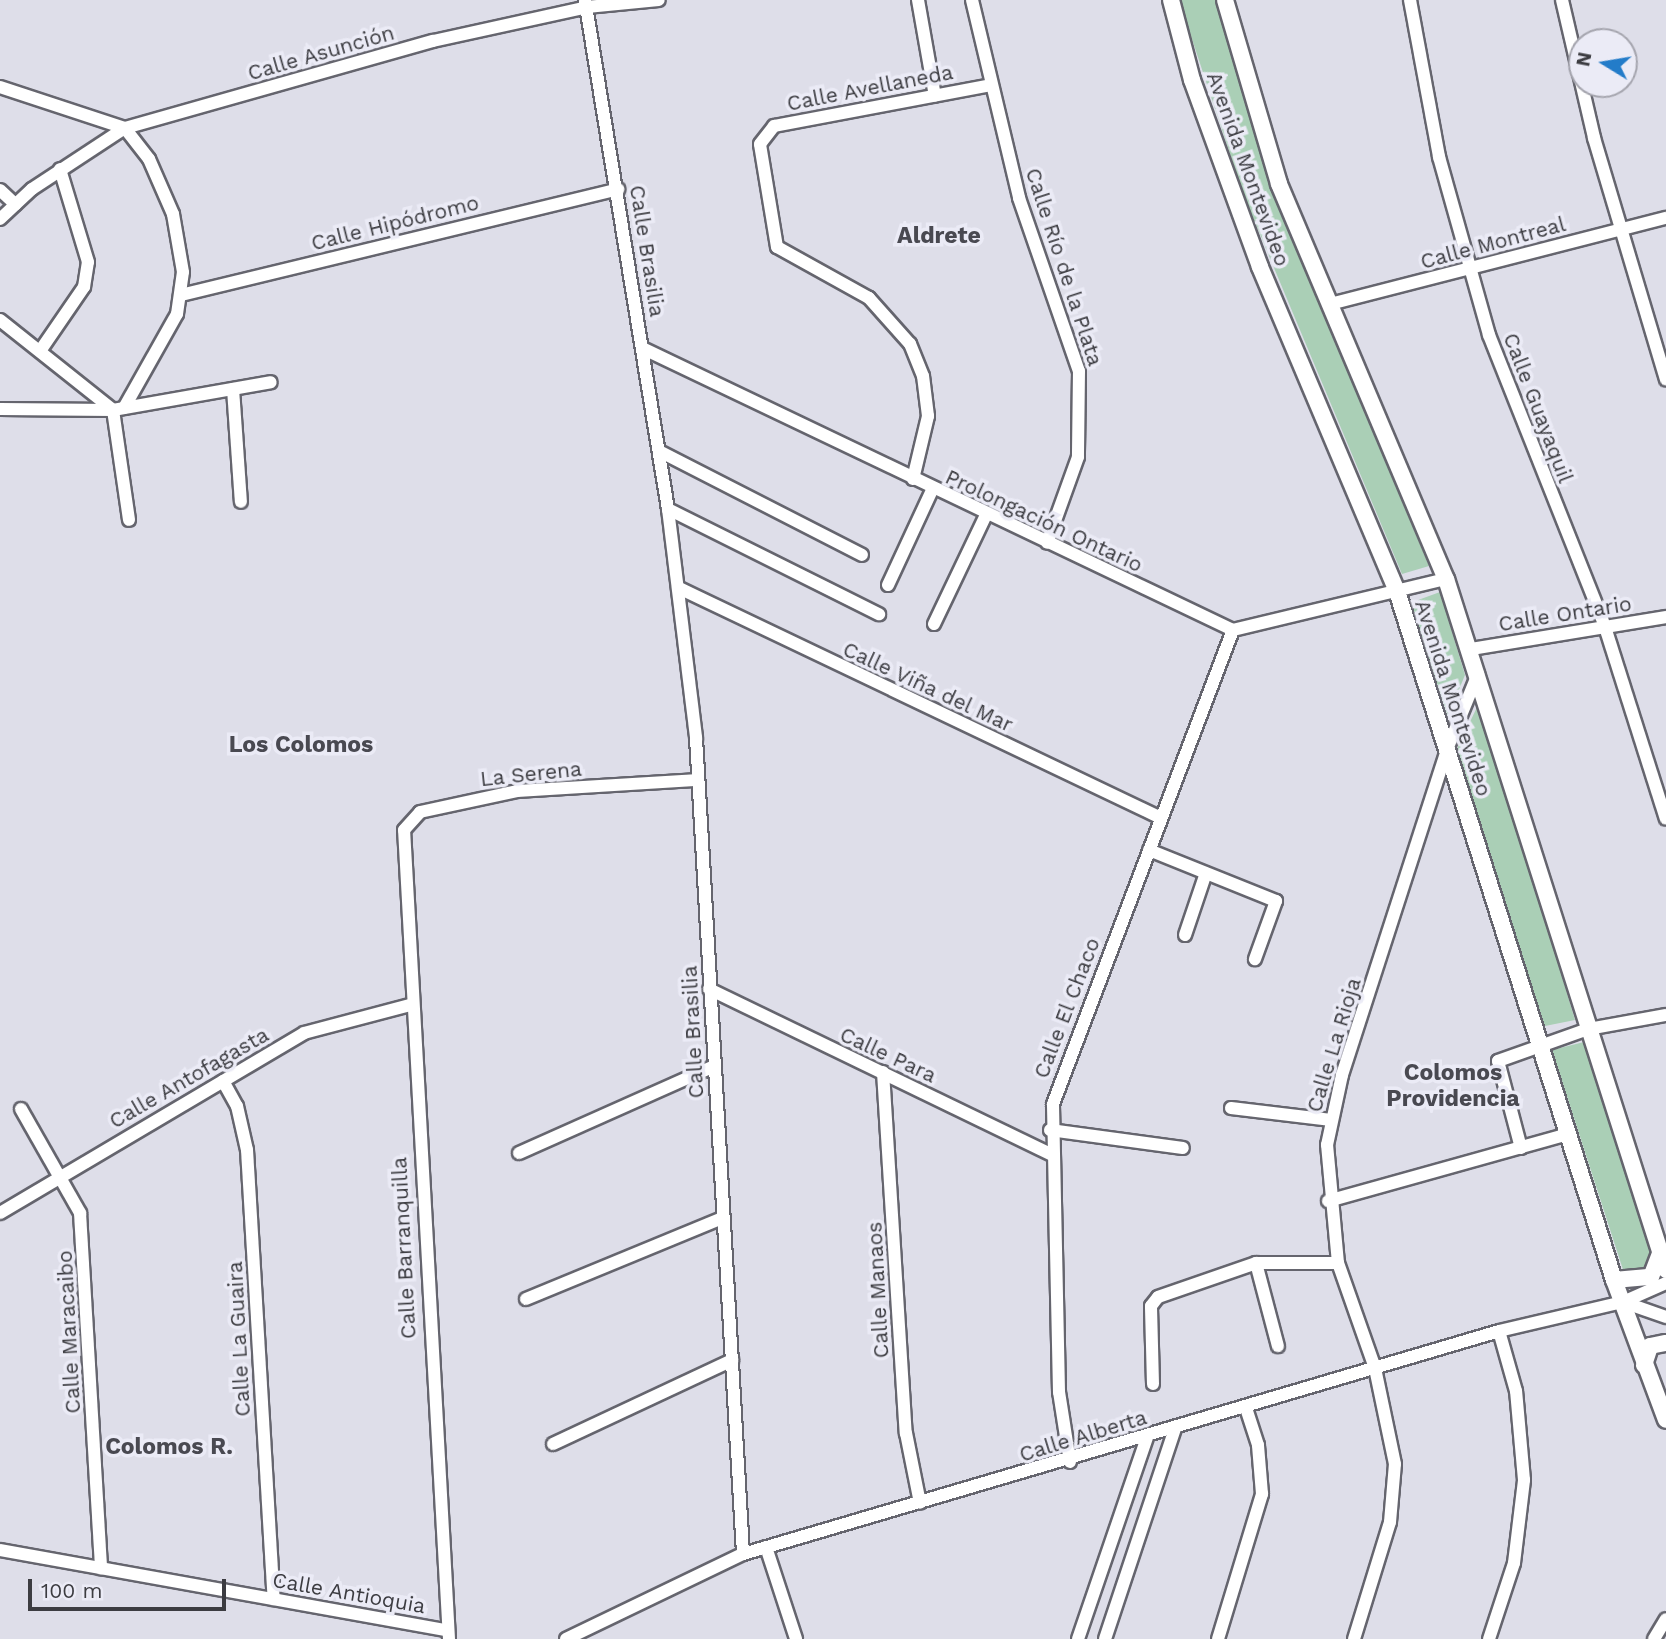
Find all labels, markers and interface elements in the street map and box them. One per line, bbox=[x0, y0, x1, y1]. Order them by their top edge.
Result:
street label: Calle Asunción bbox=[244, 20, 398, 86]
north arrow bbox=[1568, 28, 1638, 98]
text: N bbox=[1571, 50, 1596, 68]
street label: Calle Avellaneda bbox=[784, 59, 956, 117]
street label: Avenida Montevideo bbox=[1201, 68, 1295, 270]
street label: Calle Río de la Plata bbox=[1020, 165, 1108, 369]
street label: Calle Brasilia bbox=[624, 183, 670, 319]
street label: Calle Hipódromo bbox=[309, 190, 481, 256]
street label: Calle Montreal bbox=[1418, 212, 1568, 274]
district label: Aldrete bbox=[897, 222, 981, 250]
street label: Calle Guayaquil bbox=[1498, 330, 1578, 486]
street label: Prolongación Ontario bbox=[941, 464, 1147, 578]
street label: Calle Ontario bbox=[1497, 591, 1633, 637]
street label: Avenida Montevideo bbox=[1409, 597, 1497, 799]
street label: Calle Viña del Mar bbox=[838, 636, 1018, 738]
district label: Los Colomos bbox=[229, 731, 373, 759]
street label: La Serena bbox=[479, 756, 583, 792]
street label: Calle El Chaco bbox=[1029, 934, 1105, 1082]
street label: Calle Brasilia bbox=[677, 965, 709, 1099]
street label: Calle La Rioja bbox=[1302, 975, 1366, 1115]
street label: Calle Antofagasta bbox=[104, 1022, 274, 1134]
street label: Calle Para bbox=[836, 1022, 940, 1088]
district label: Colomos Providencia bbox=[1386, 1059, 1520, 1113]
street label: Calle Barranquilla bbox=[387, 1156, 421, 1340]
street label: Calle Manaos bbox=[862, 1221, 894, 1359]
street label: Calle Maracaibo bbox=[52, 1250, 86, 1414]
street label: Calle La Guaira bbox=[222, 1261, 256, 1417]
street label: Calle Alberta bbox=[1016, 1405, 1150, 1467]
district label: Colomos R. bbox=[105, 1433, 233, 1461]
scale bar bbox=[32, 1566, 229, 1610]
street label: Calle Antioquia bbox=[270, 1567, 428, 1619]
text: 100 m bbox=[41, 1578, 103, 1603]

